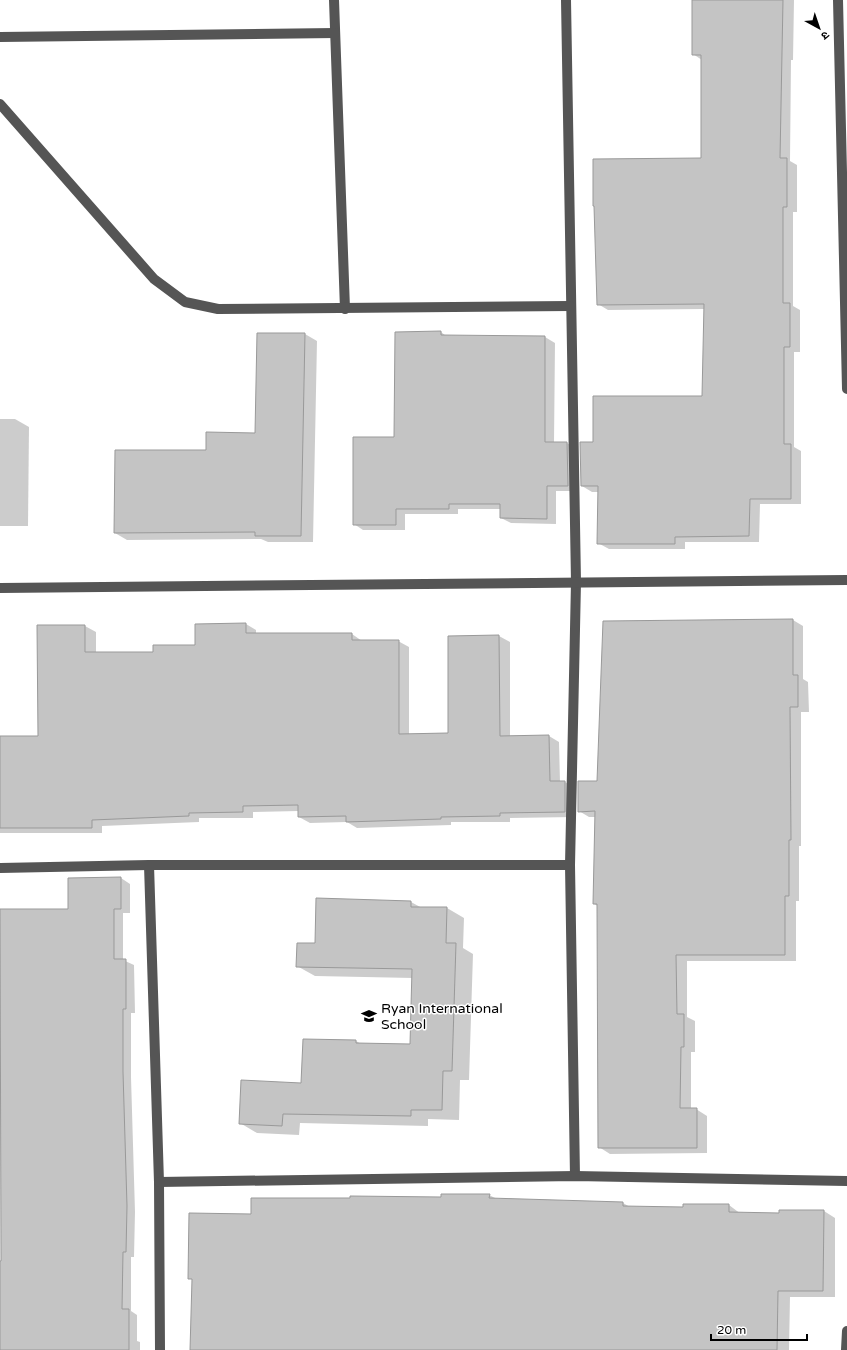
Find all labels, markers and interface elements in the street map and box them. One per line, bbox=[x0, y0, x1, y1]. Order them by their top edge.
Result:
north arrow bbox=[799, 8, 839, 48]
text: उ bbox=[818, 28, 832, 43]
place label: Ryan International School bbox=[381, 1000, 503, 1033]
school or university icon: Ryan International School bbox=[360, 1007, 378, 1025]
scale bar bbox=[711, 1316, 807, 1342]
text: 20 m bbox=[717, 1323, 746, 1337]

